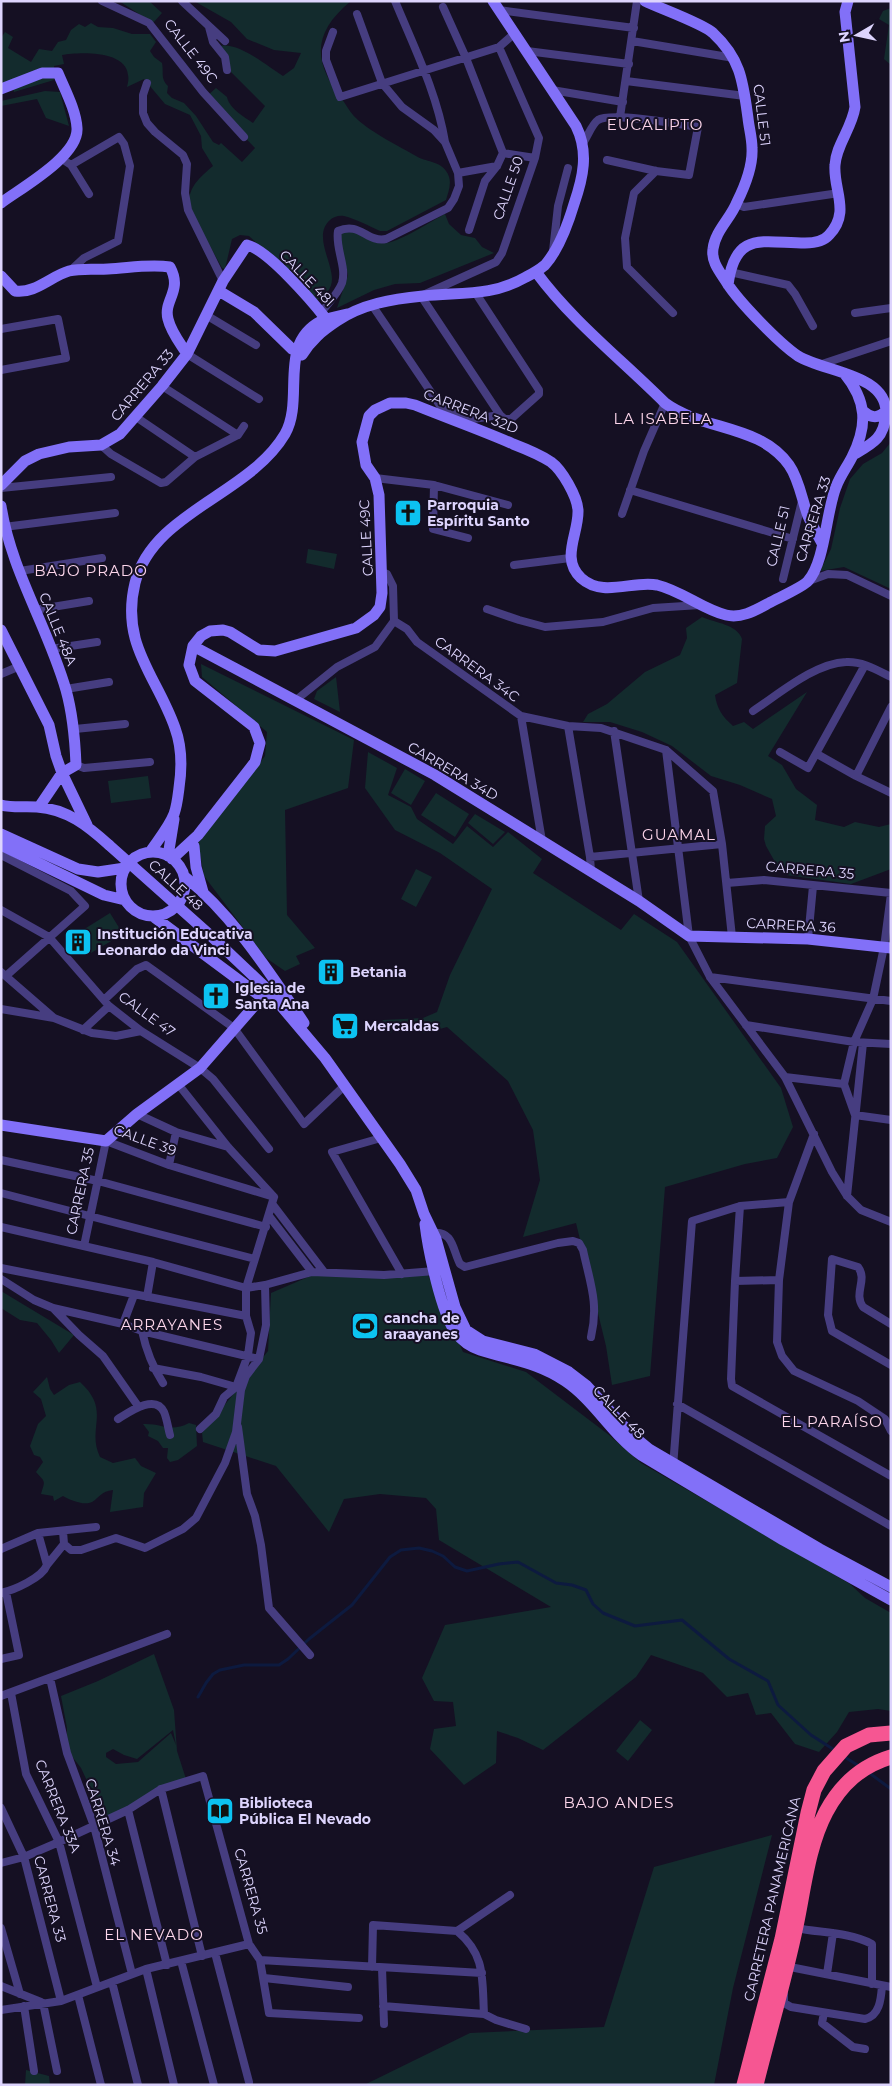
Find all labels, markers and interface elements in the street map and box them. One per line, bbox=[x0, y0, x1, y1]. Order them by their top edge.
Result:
north arrow bbox=[832, 10, 882, 60]
street label: CALLE 49C bbox=[160, 15, 222, 87]
text: N bbox=[834, 30, 854, 44]
street label: CALLE 51 bbox=[749, 83, 775, 147]
district label: EUCALIPTO bbox=[607, 115, 703, 134]
street label: CALLE 50 bbox=[489, 154, 527, 222]
street label: CALLE 48I bbox=[276, 246, 338, 310]
street label: CARRERA 33 bbox=[107, 345, 178, 425]
street label: CARRERA 32D bbox=[421, 385, 521, 437]
district label: LA ISABELA bbox=[614, 409, 712, 428]
street label: CARRERA 33 bbox=[791, 474, 835, 564]
place label: Parroquia Espíritu Santo bbox=[427, 496, 530, 530]
church icon: Parroquia Espíritu Santo bbox=[393, 498, 423, 528]
street label: CALLE 49C bbox=[355, 499, 377, 577]
street label: CALLE 51 bbox=[762, 504, 794, 568]
district label: BAJO PRADO bbox=[34, 561, 148, 580]
street label: CALLE 48A bbox=[35, 590, 81, 669]
street label: CARRERA 34C bbox=[431, 632, 523, 706]
street label: CARRERA 34D bbox=[404, 738, 502, 804]
district label: GUAMAL bbox=[642, 825, 716, 844]
street label: CALLE 48 bbox=[145, 856, 207, 914]
street label: CARRERA 35 bbox=[765, 857, 855, 883]
street label: CARRERA 36 bbox=[746, 914, 837, 936]
place label: Institución Educativa Leonardo da Vinci bbox=[97, 925, 253, 959]
building icon: Institución Educativa Leonardo da Vinci bbox=[63, 927, 93, 957]
building icon: Betania bbox=[316, 957, 346, 987]
place label: Betania bbox=[350, 963, 407, 981]
place label: Iglesia de Santa Ana bbox=[235, 979, 310, 1013]
church icon: Iglesia de Santa Ana bbox=[201, 981, 231, 1011]
street label: CALLE 47 bbox=[115, 987, 179, 1041]
supermarket icon: Mercaldas bbox=[330, 1011, 360, 1041]
place label: Mercaldas bbox=[364, 1017, 440, 1035]
street label: CALLE 39 bbox=[111, 1120, 179, 1160]
street label: CARRERA 35 bbox=[62, 1146, 98, 1236]
place label: cancha de araayanes bbox=[384, 1309, 460, 1343]
sports icon: cancha de araayanes bbox=[350, 1311, 380, 1341]
district label: ARRAYANES bbox=[121, 1315, 223, 1334]
street label: CALLE 48 bbox=[589, 1381, 649, 1443]
district label: EL PARAÍSO bbox=[781, 1412, 883, 1431]
street label: CARRERA 33A bbox=[31, 1757, 85, 1856]
street label: CARRERA 34 bbox=[81, 1776, 125, 1869]
district label: BAJO ANDES bbox=[564, 1793, 674, 1812]
place label: Biblioteca Pública El Nevado bbox=[239, 1794, 371, 1828]
street label: CARRETERA PANAMERICANA bbox=[740, 1794, 805, 2003]
library icon: Biblioteca Pública El Nevado bbox=[205, 1796, 235, 1826]
street label: CARRERA 35 bbox=[230, 1846, 272, 1936]
street label: CARRERA 33 bbox=[30, 1854, 70, 1944]
district label: EL NEVADO bbox=[104, 1925, 204, 1944]

